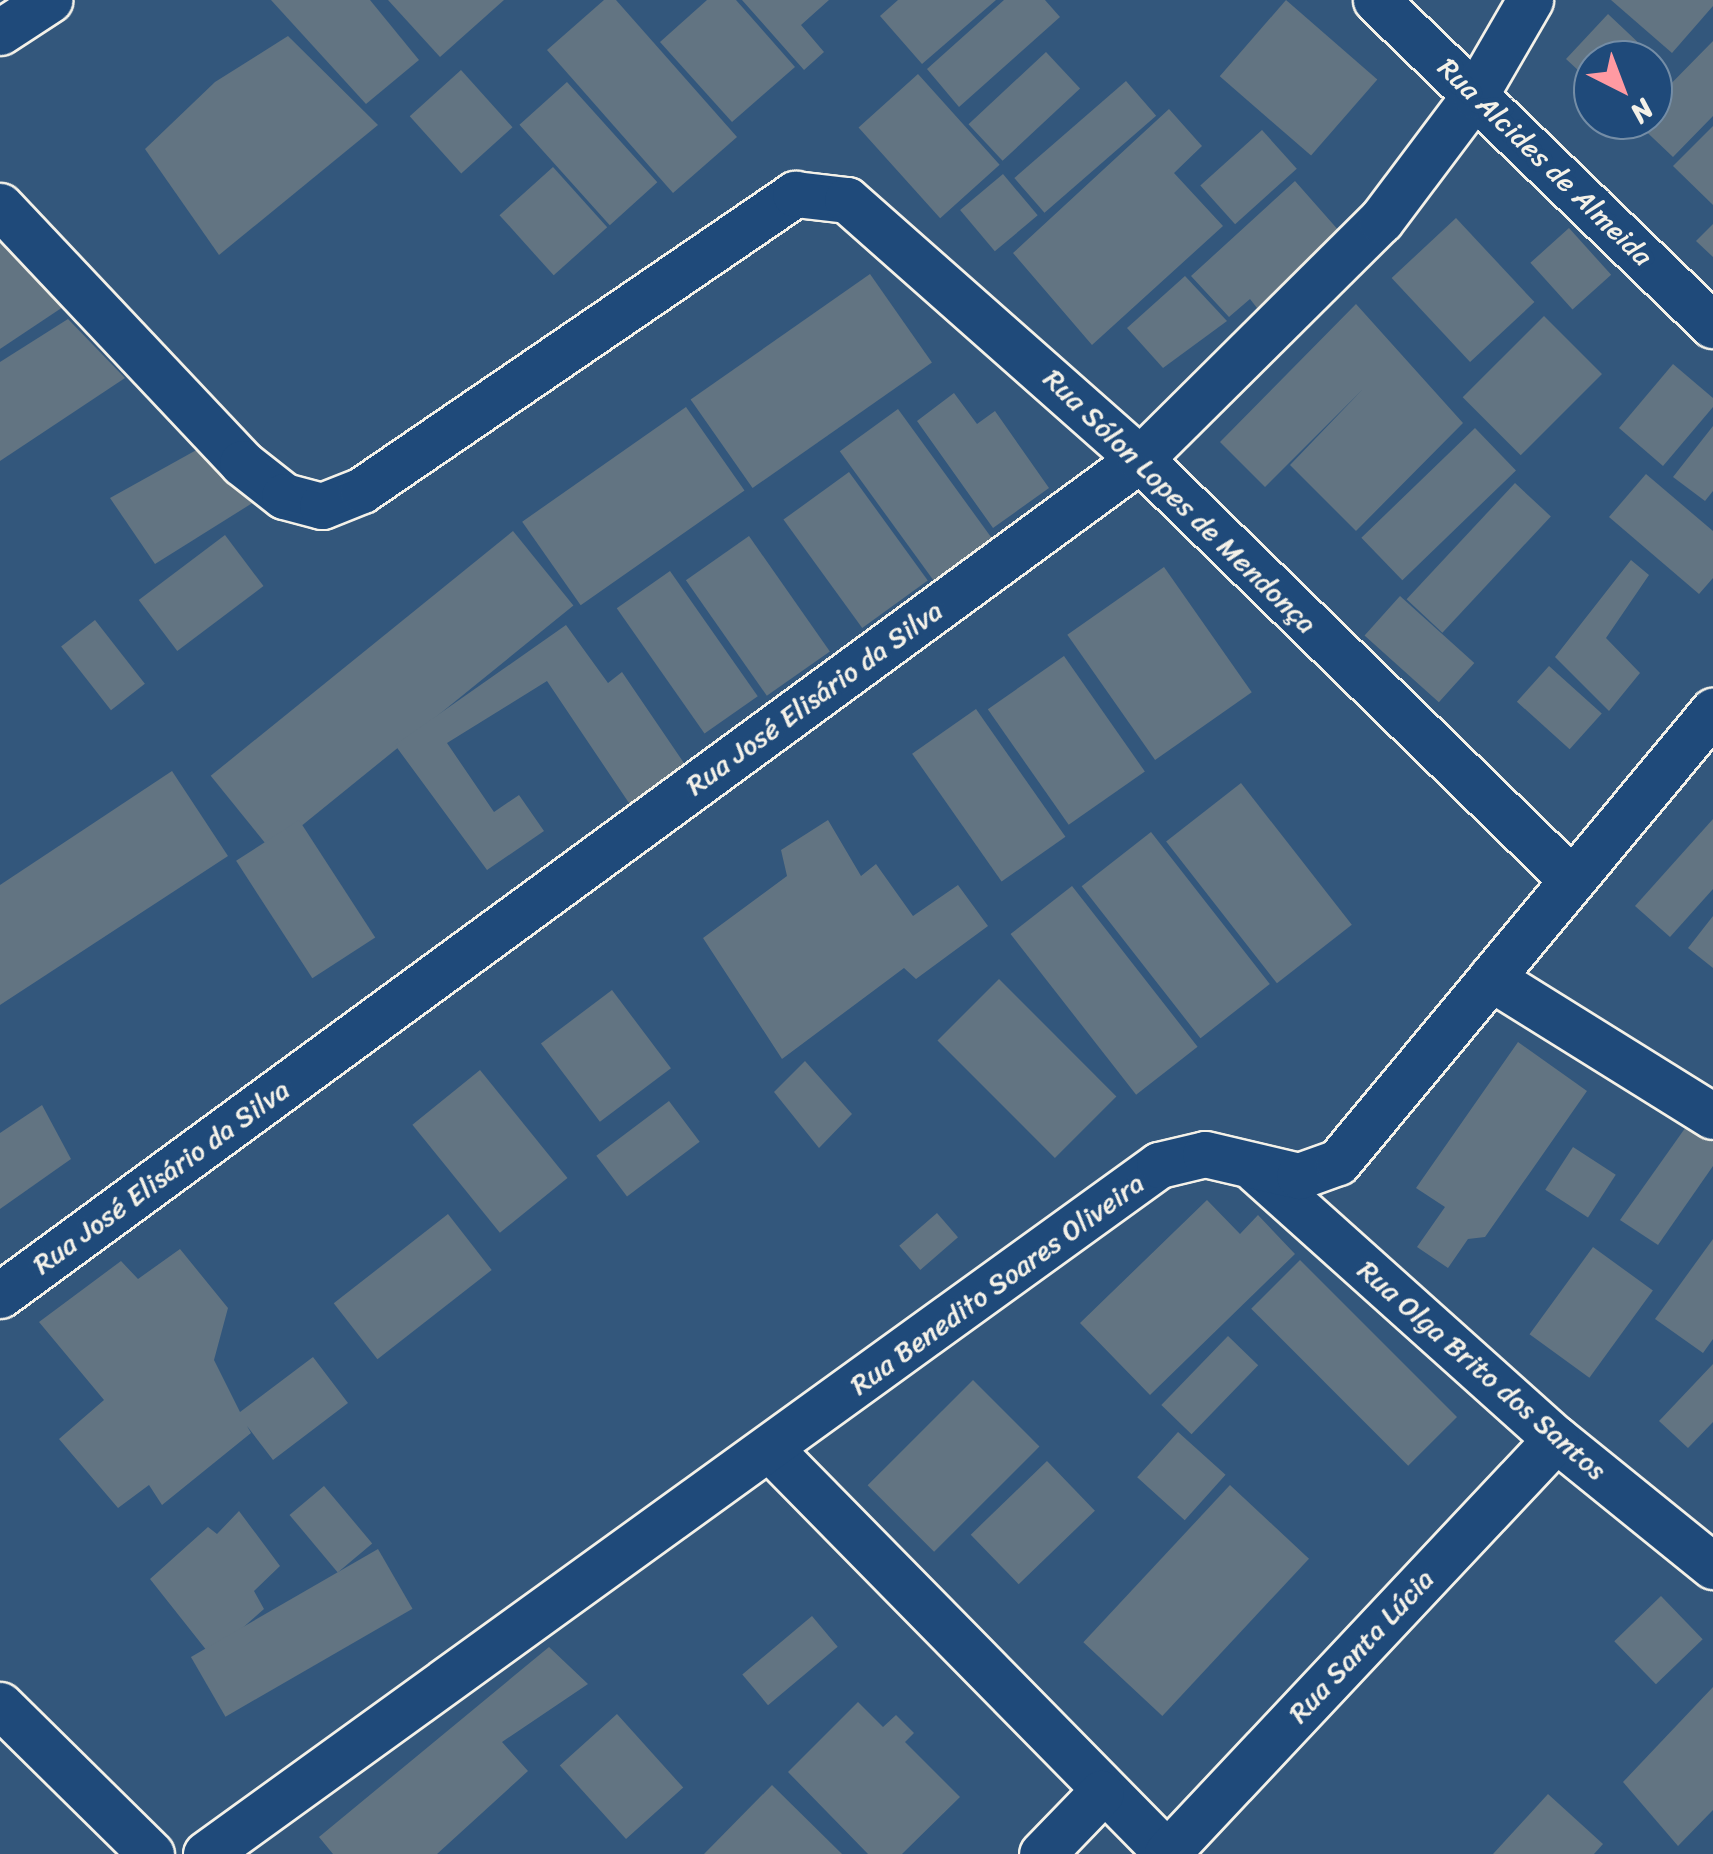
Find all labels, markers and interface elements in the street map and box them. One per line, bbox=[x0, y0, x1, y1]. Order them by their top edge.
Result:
north arrow bbox=[1573, 40, 1673, 140]
street label: Rua Alcides de Almeida bbox=[1430, 51, 1660, 273]
text: N bbox=[1618, 86, 1666, 136]
street label: Rua Sólon Lopes de Mendonça bbox=[1036, 361, 1324, 641]
street label: Rua José Elisário da Silva bbox=[679, 593, 949, 803]
street label: Rua José Elisário da Silva bbox=[26, 1072, 296, 1282]
street label: Rua Benedito Soares Oliveira bbox=[843, 1166, 1151, 1402]
street label: Rua Olga Brito dos Santos bbox=[1350, 1253, 1614, 1487]
street label: Rua Santa Lúcia bbox=[1281, 1562, 1441, 1730]

